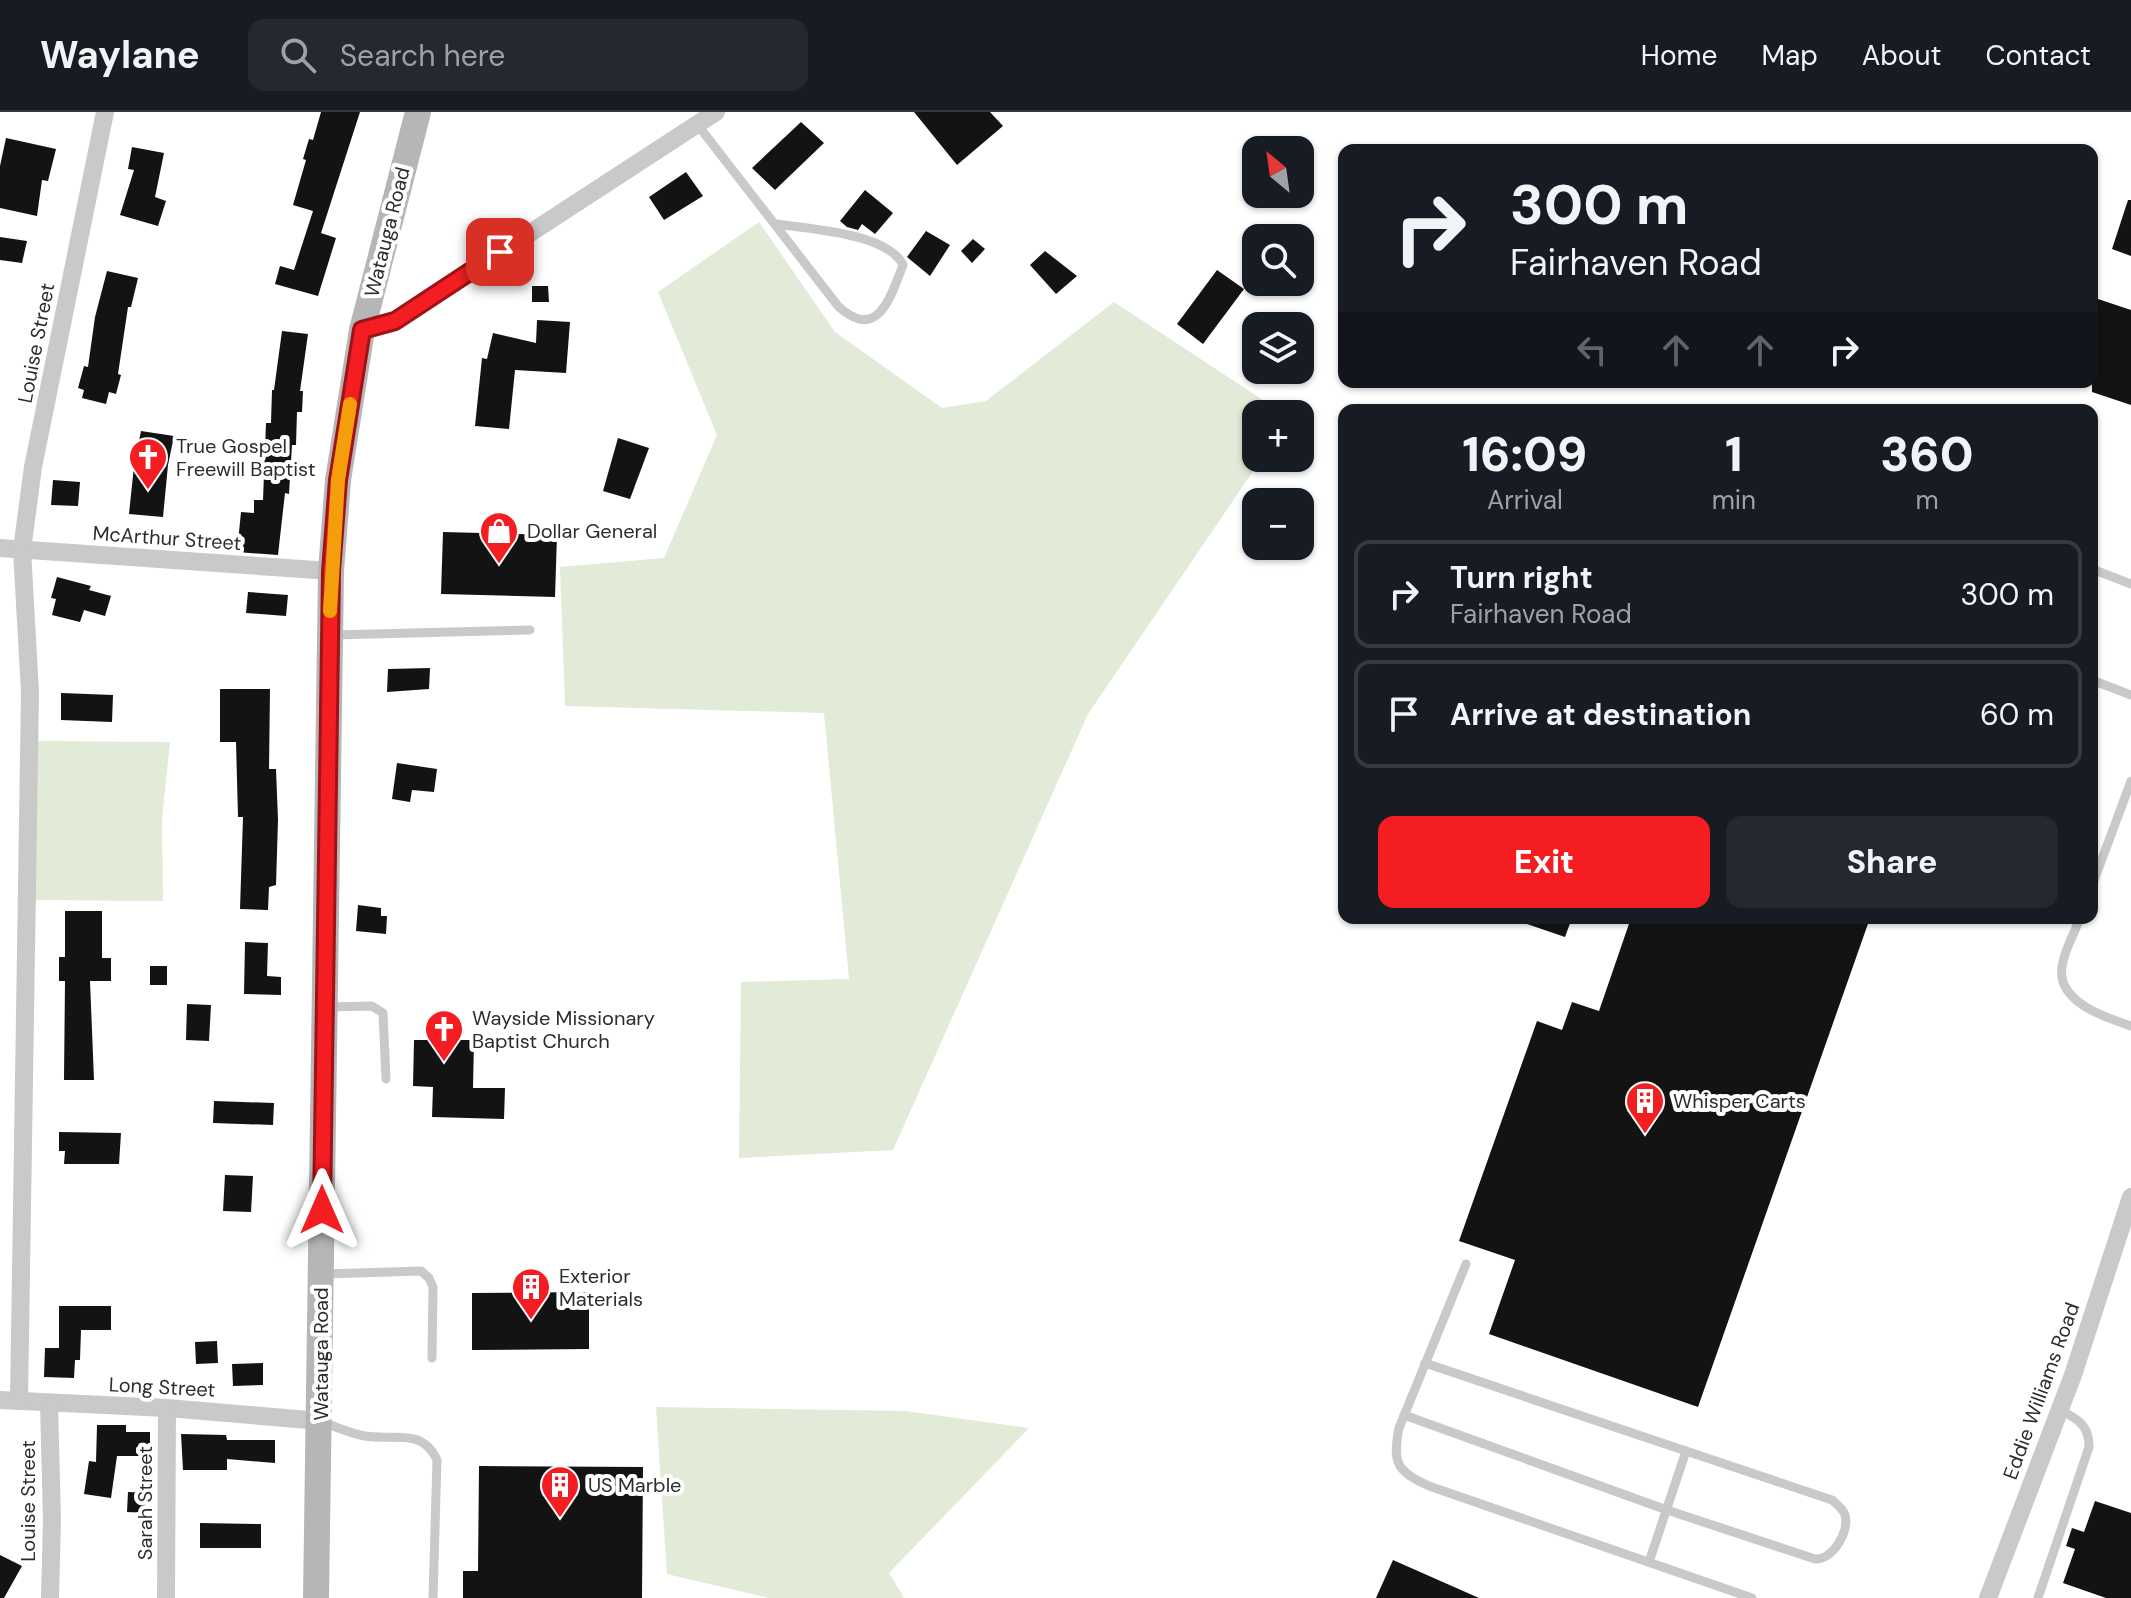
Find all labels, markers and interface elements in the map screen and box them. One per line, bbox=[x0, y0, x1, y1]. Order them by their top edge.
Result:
search box bbox=[248, 19, 808, 91]
text: Waylane bbox=[40, 30, 200, 80]
icon: search bbox=[276, 33, 320, 77]
text: Search here bbox=[340, 36, 505, 75]
text: Home bbox=[1641, 37, 1717, 74]
text: Map bbox=[1761, 37, 1818, 74]
text: About bbox=[1862, 37, 1941, 74]
text: Contact bbox=[1985, 37, 2091, 74]
north arrow bbox=[1242, 136, 1314, 208]
map controls bbox=[1242, 136, 1314, 560]
street label: Watauga Road bbox=[358, 164, 416, 300]
text: 300 m bbox=[1510, 168, 1688, 241]
icon: right bbox=[1378, 176, 1482, 280]
pin bbox=[466, 218, 534, 286]
button: search bbox=[1242, 224, 1314, 296]
icon: arrive bbox=[478, 230, 522, 274]
text: Fairhaven Road bbox=[1510, 239, 1762, 286]
street label: Louise Street bbox=[12, 281, 60, 405]
button: layers bbox=[1242, 312, 1314, 384]
icon: left bbox=[1570, 328, 1614, 372]
icon: ahead bbox=[1654, 328, 1698, 372]
icon: ahead bbox=[1738, 328, 1782, 372]
icon: right bbox=[1822, 328, 1866, 372]
button: + bbox=[1242, 400, 1314, 472]
text: 16:09 bbox=[1462, 423, 1587, 486]
text: 1 bbox=[1725, 423, 1743, 486]
text: 360 bbox=[1880, 423, 1974, 486]
place label: True Gospel Freewill Baptist bbox=[176, 433, 316, 482]
church icon: True Gospel Freewill Baptist bbox=[127, 436, 169, 491]
text: Arrival bbox=[1487, 483, 1563, 517]
text: min bbox=[1712, 483, 1756, 517]
text: m bbox=[1915, 483, 1939, 517]
button: − bbox=[1242, 488, 1314, 560]
shop icon: Dollar General bbox=[478, 510, 520, 565]
place label: Dollar General bbox=[527, 518, 657, 544]
street label: McArthur Street bbox=[92, 520, 242, 556]
text: Turn right bbox=[1450, 558, 1593, 597]
icon: right bbox=[1382, 572, 1426, 616]
text: 300 m bbox=[1961, 575, 2054, 614]
text: Fairhaven Road bbox=[1450, 597, 1632, 631]
icon: arrive bbox=[1382, 692, 1426, 736]
text: Arrive at destination bbox=[1450, 695, 1751, 734]
text: 60 m bbox=[1980, 695, 2054, 734]
button: Exit bbox=[1378, 816, 1710, 908]
button: Share bbox=[1726, 816, 2058, 908]
place label: Wayside Missionary Baptist Church bbox=[472, 1005, 655, 1054]
church icon: Wayside Missionary Baptist Church bbox=[423, 1008, 465, 1063]
building icon: Whisper Carts bbox=[1624, 1080, 1666, 1135]
place label: Whisper Carts bbox=[1673, 1088, 1806, 1114]
position arrow bbox=[280, 1168, 364, 1252]
place label: Exterior Materials bbox=[559, 1263, 643, 1312]
building icon: Exterior Materials bbox=[510, 1266, 552, 1321]
street label: Watauga Road bbox=[308, 1287, 334, 1421]
street label: Eddie Williams Road bbox=[1997, 1299, 2085, 1483]
street label: Long Street bbox=[108, 1371, 216, 1403]
street label: Louise Street bbox=[15, 1440, 41, 1562]
street label: Sarah Street bbox=[132, 1446, 158, 1560]
building icon: US Marble bbox=[539, 1464, 581, 1519]
place label: US Marble bbox=[588, 1472, 681, 1498]

